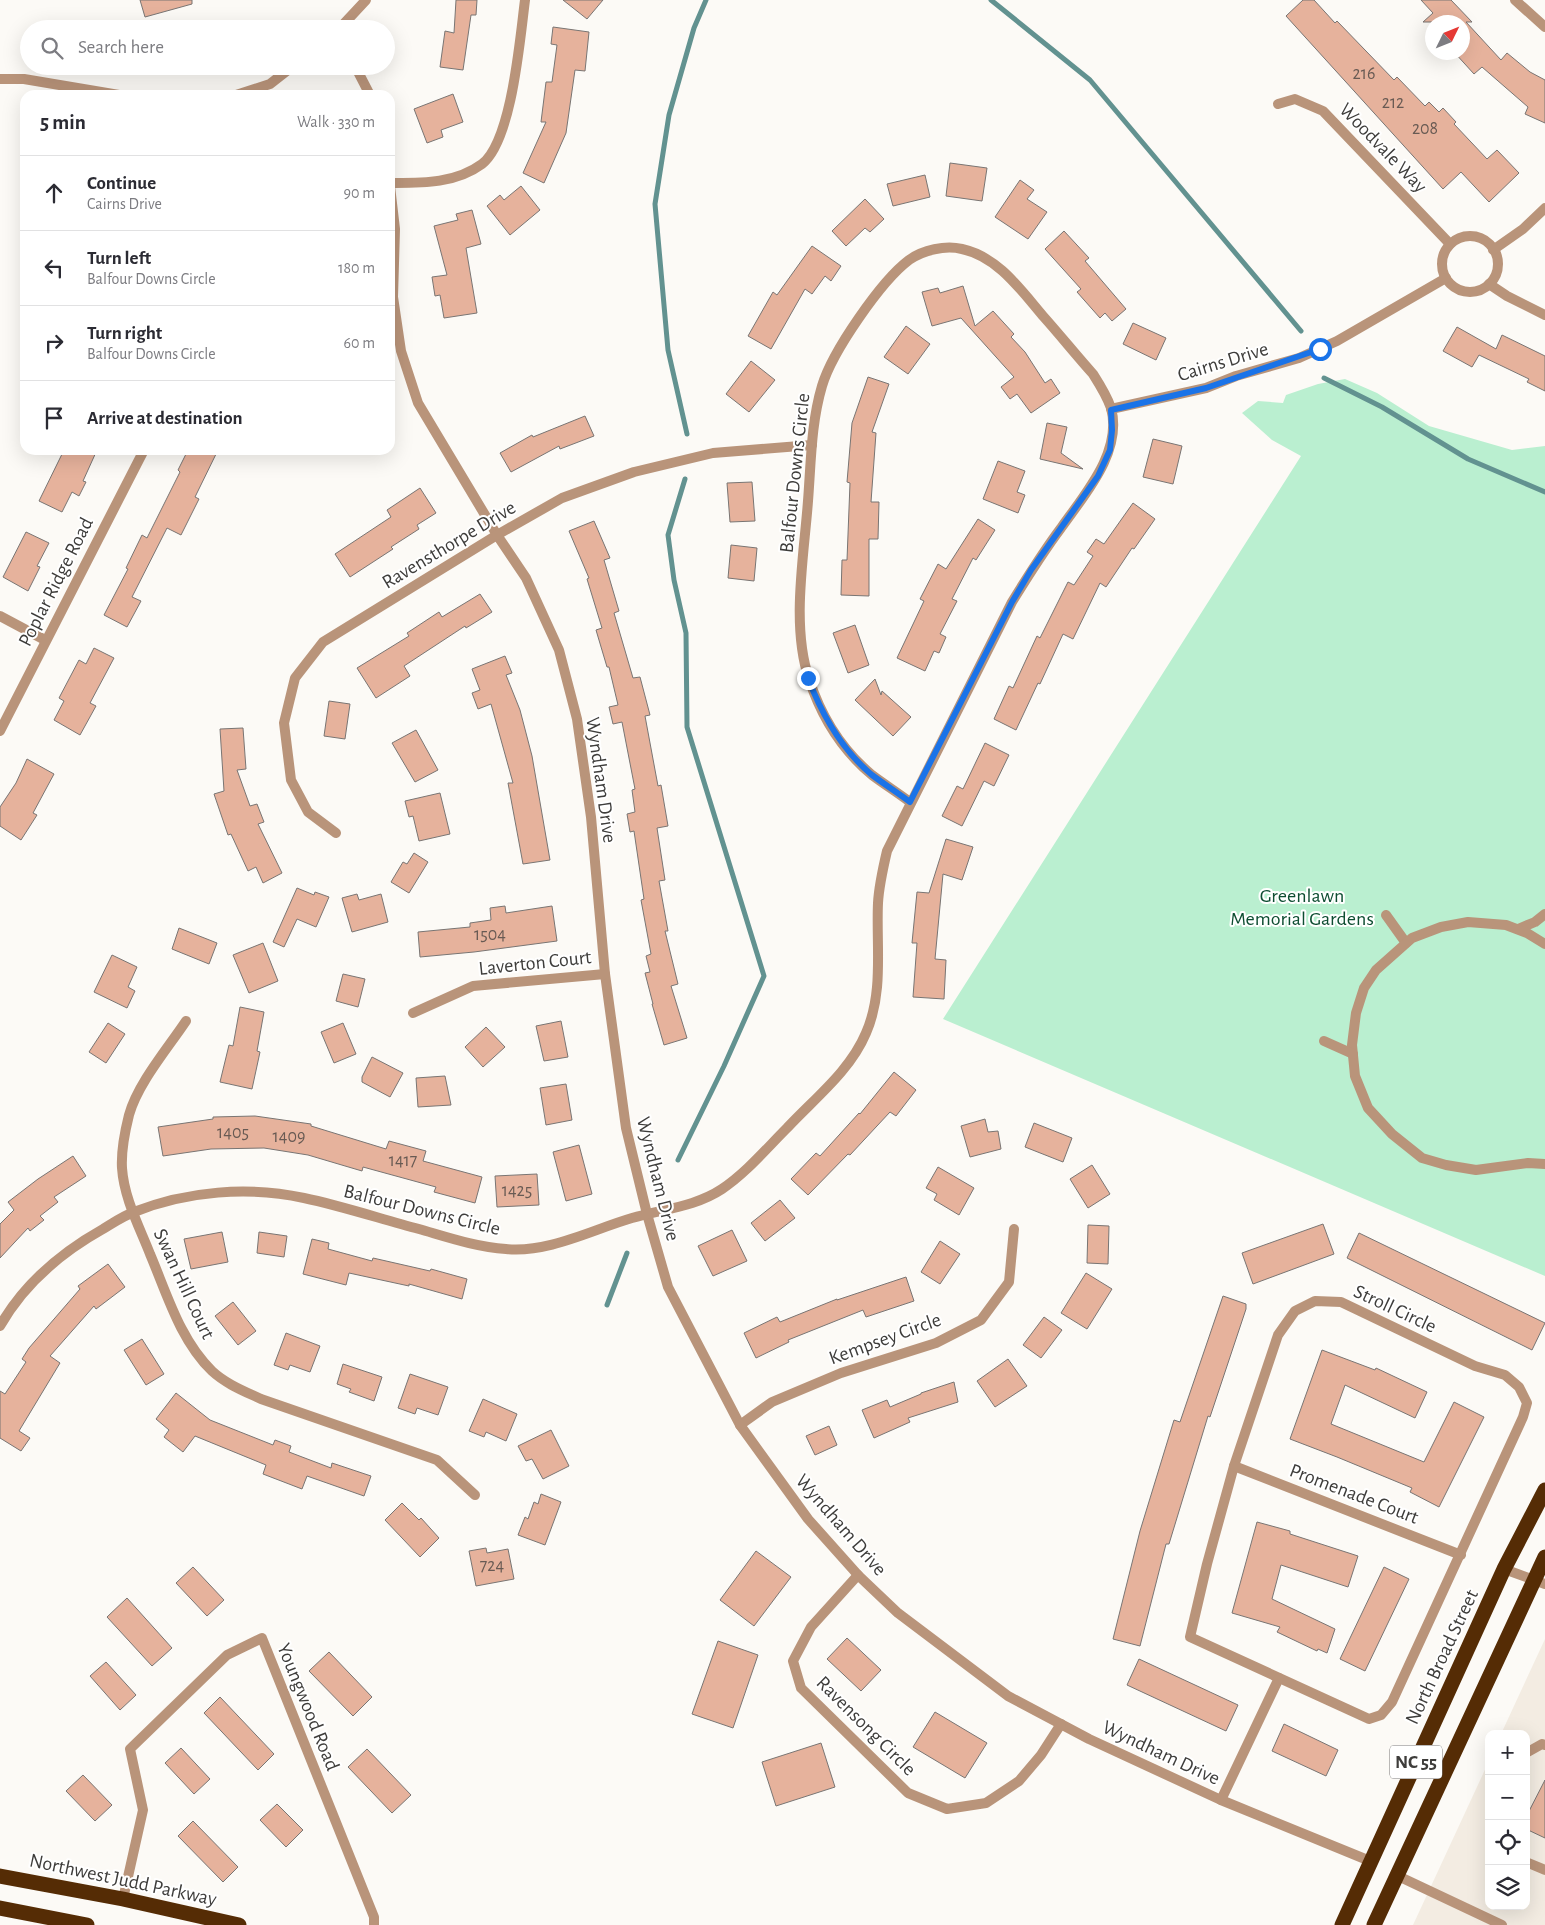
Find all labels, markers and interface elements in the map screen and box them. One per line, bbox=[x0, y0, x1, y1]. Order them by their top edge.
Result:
north arrow bbox=[1425, 15, 1470, 60]
search box bbox=[20, 20, 395, 75]
icon: search bbox=[38, 34, 66, 62]
text: Search here bbox=[78, 38, 164, 57]
house number: 216 bbox=[1353, 65, 1375, 83]
house number: 212 bbox=[1382, 94, 1404, 112]
street label: Woodvale Way bbox=[1335, 99, 1431, 197]
text: 5 min bbox=[40, 112, 86, 133]
text: Walk · 330 m bbox=[297, 114, 375, 130]
house number: 208 bbox=[1412, 120, 1438, 138]
text: Continue bbox=[87, 174, 156, 193]
icon: ahead bbox=[40, 179, 68, 207]
text: 90 m bbox=[344, 185, 375, 201]
text: Cairns Drive bbox=[87, 196, 162, 212]
text: Turn left bbox=[87, 249, 151, 268]
icon: left bbox=[40, 254, 68, 282]
text: 180 m bbox=[338, 260, 375, 276]
text: Balfour Downs Circle bbox=[87, 271, 216, 287]
text: Turn right bbox=[87, 324, 162, 343]
icon: right bbox=[40, 329, 68, 357]
text: 60 m bbox=[344, 335, 375, 351]
route start bbox=[1309, 338, 1332, 361]
street label: Cairns Drive bbox=[1175, 339, 1271, 385]
text: Balfour Downs Circle bbox=[87, 346, 216, 362]
street label: Balfour Downs Circle bbox=[777, 392, 813, 554]
icon: arrive bbox=[40, 404, 68, 432]
text: Arrive at destination bbox=[87, 409, 243, 428]
street label: Ravensthorpe Drive bbox=[379, 497, 519, 593]
street label: Poplar Ridge Road bbox=[15, 514, 97, 650]
route end bbox=[797, 667, 820, 690]
street label: Wyndham Drive bbox=[582, 716, 620, 844]
park label: Greenlawn Memorial Gardens bbox=[1230, 886, 1374, 929]
house number: 1504 bbox=[474, 926, 506, 944]
street label: Laverton Court bbox=[478, 947, 593, 979]
street label: Wyndham Drive bbox=[633, 1115, 683, 1243]
house number: 1405 bbox=[217, 1124, 249, 1142]
house number: 1409 bbox=[273, 1128, 305, 1146]
house number: 1417 bbox=[389, 1152, 417, 1170]
street label: Balfour Downs Circle bbox=[342, 1181, 502, 1239]
house number: 1425 bbox=[502, 1182, 532, 1200]
street label: Swan Hill Court bbox=[150, 1226, 219, 1343]
street label: Stroll Circle bbox=[1351, 1281, 1439, 1337]
street label: Kempsey Circle bbox=[826, 1309, 944, 1369]
street label: Promenade Court bbox=[1287, 1460, 1422, 1528]
street label: Wyndham Drive bbox=[792, 1471, 890, 1579]
house number: 724 bbox=[480, 1557, 505, 1575]
street label: North Broad Street bbox=[1402, 1586, 1482, 1727]
street label: Youngwood Road bbox=[273, 1640, 343, 1774]
street label: Ravensong Circle bbox=[812, 1672, 920, 1780]
street label: Wyndham Drive bbox=[1099, 1717, 1223, 1789]
map controls bbox=[1485, 1730, 1530, 1910]
button: + bbox=[1485, 1730, 1530, 1775]
road number: NC 55 bbox=[1390, 1745, 1442, 1778]
button: − bbox=[1485, 1775, 1530, 1820]
button: locate bbox=[1485, 1820, 1530, 1865]
street label: Northwest Judd Parkway bbox=[28, 1850, 219, 1910]
button: layers bbox=[1485, 1865, 1530, 1910]

